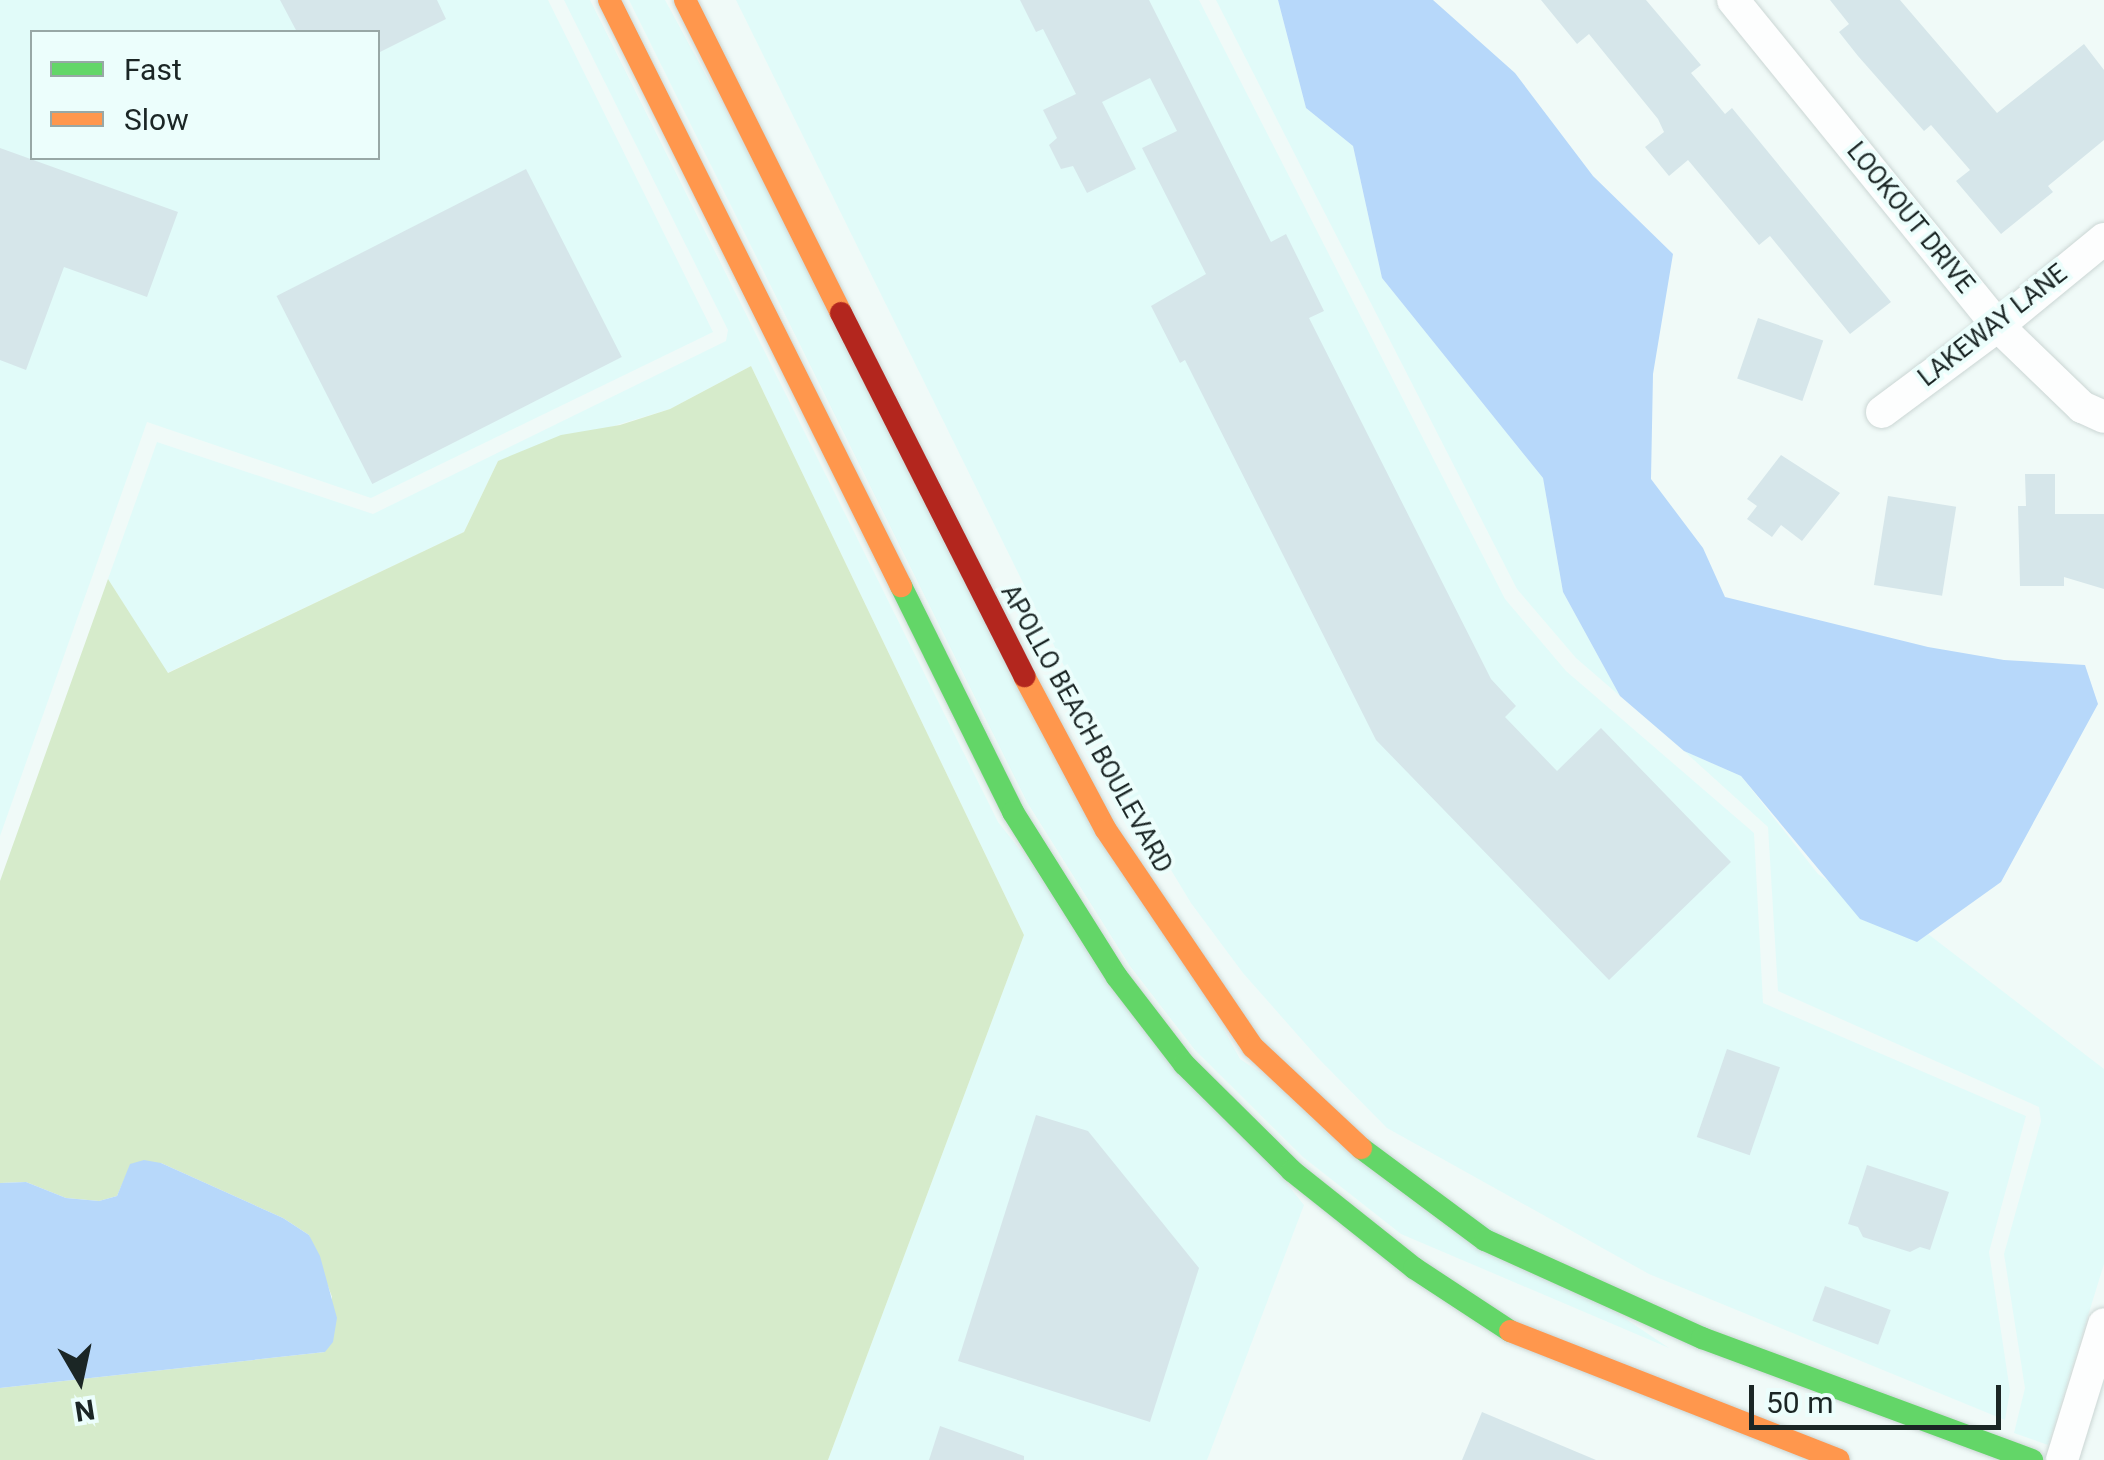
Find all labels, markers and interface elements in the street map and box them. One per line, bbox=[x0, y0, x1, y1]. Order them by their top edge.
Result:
legend bbox=[30, 30, 380, 160]
text: Fast bbox=[124, 52, 182, 87]
text: Slow bbox=[124, 102, 189, 137]
street label: LOOKOUT DRIVE bbox=[1840, 136, 1980, 300]
street label: LAKEWAY LANE bbox=[1913, 259, 2073, 393]
street label: APOLLO BEACH BOULEVARD bbox=[994, 580, 1178, 878]
north arrow bbox=[30, 1330, 130, 1430]
scale bar bbox=[1754, 1365, 2006, 1427]
text: 50 m bbox=[1766, 1385, 1833, 1420]
text: N bbox=[72, 1392, 97, 1428]

